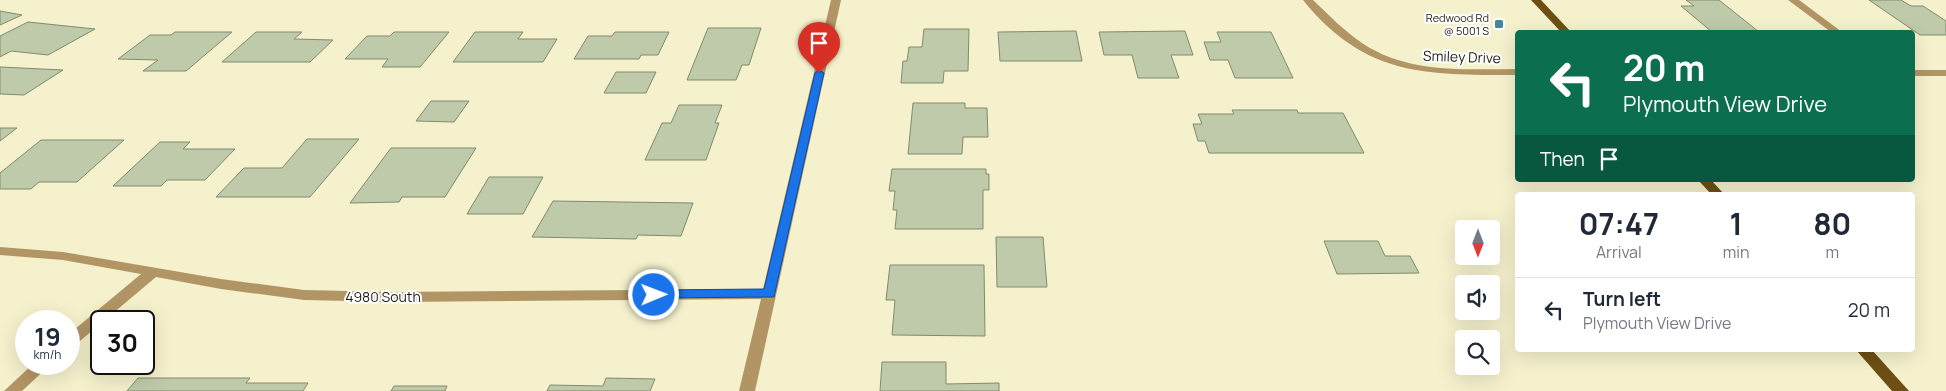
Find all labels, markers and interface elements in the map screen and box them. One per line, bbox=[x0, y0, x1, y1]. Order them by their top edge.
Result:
place label: Redwood Rd @ 5001 S bbox=[1426, 10, 1489, 38]
marker: Redwood Rd @ 5001 S bbox=[1493, 18, 1505, 30]
pin bbox=[798, 22, 840, 73]
icon: arrive bbox=[805, 29, 833, 57]
text: 20 m bbox=[1623, 44, 1705, 92]
street label: Smiley Drive bbox=[1423, 46, 1501, 67]
icon: left bbox=[1540, 50, 1605, 115]
text: Plymouth View Drive bbox=[1623, 89, 1827, 119]
icon: arrive bbox=[1595, 145, 1623, 173]
text: Then bbox=[1540, 146, 1585, 172]
text: 07:47 bbox=[1579, 203, 1659, 244]
text: 1 bbox=[1729, 203, 1743, 244]
text: 80 bbox=[1813, 203, 1851, 244]
north arrow bbox=[1455, 220, 1500, 265]
map controls bbox=[1455, 220, 1500, 375]
text: Arrival bbox=[1596, 241, 1642, 263]
text: min bbox=[1723, 241, 1749, 263]
text: m bbox=[1825, 241, 1839, 263]
position arrow bbox=[627, 268, 679, 320]
button: sound bbox=[1455, 275, 1500, 320]
text: Turn left bbox=[1583, 286, 1661, 312]
street label: 4980 South bbox=[345, 287, 421, 306]
icon: left bbox=[1540, 296, 1568, 324]
text: 20 m bbox=[1848, 297, 1890, 323]
speed limit sign: 30 bbox=[90, 310, 155, 375]
text: Plymouth View Drive bbox=[1583, 312, 1731, 334]
text: 19 bbox=[34, 319, 61, 354]
button: search bbox=[1455, 330, 1500, 375]
text: km/h bbox=[34, 346, 61, 363]

